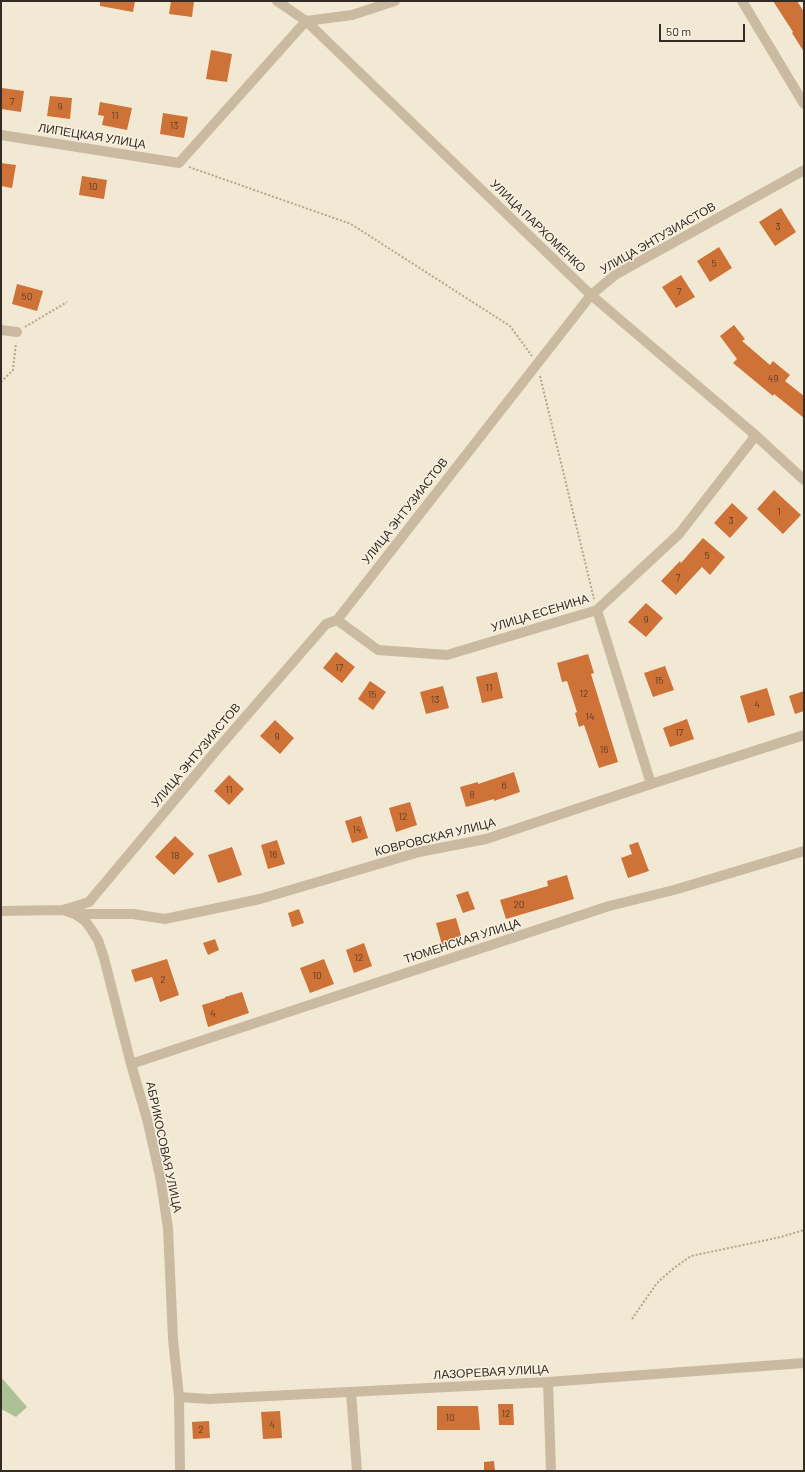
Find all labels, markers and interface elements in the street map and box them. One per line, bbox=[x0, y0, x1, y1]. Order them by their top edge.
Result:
scale bar bbox=[661, 16, 747, 42]
text: 50 m bbox=[666, 24, 691, 38]
house number: 7 bbox=[10, 96, 14, 108]
house number: 9 bbox=[57, 101, 63, 113]
house number: 11 bbox=[111, 110, 119, 122]
street label: ЛИПЕЦКАЯ УЛИЦА bbox=[37, 120, 147, 152]
house number: 13 bbox=[170, 120, 178, 132]
street label: УЛИЦА ПАРХОМЕНКО bbox=[487, 177, 589, 275]
house number: 10 bbox=[88, 181, 98, 193]
street label: УЛИЦА ЭНТУЗИАСТОВ bbox=[598, 199, 718, 277]
house number: 3 bbox=[775, 221, 781, 233]
house number: 5 bbox=[711, 258, 717, 270]
house number: 7 bbox=[677, 286, 681, 298]
house number: 50 bbox=[22, 291, 32, 303]
house number: 49 bbox=[768, 373, 778, 385]
street label: УЛИЦА ЭНТУЗИАСТОВ bbox=[359, 455, 451, 567]
house number: 1 bbox=[777, 506, 781, 518]
house number: 3 bbox=[728, 515, 734, 527]
house number: 5 bbox=[704, 550, 710, 562]
house number: 7 bbox=[676, 572, 680, 584]
street label: УЛИЦА ЕСЕНИНА bbox=[489, 591, 591, 635]
house number: 9 bbox=[643, 614, 649, 626]
house number: 17 bbox=[335, 662, 343, 674]
house number: 15 bbox=[655, 675, 663, 687]
house number: 11 bbox=[485, 682, 493, 694]
house number: 12 bbox=[580, 688, 588, 700]
house number: 15 bbox=[368, 689, 376, 701]
house number: 13 bbox=[431, 694, 439, 706]
house number: 4 bbox=[754, 699, 760, 711]
street label: УЛИЦА ЭНТУЗИАСТОВ bbox=[148, 700, 244, 810]
house number: 14 bbox=[585, 711, 595, 723]
house number: 17 bbox=[675, 727, 683, 739]
house number: 9 bbox=[274, 731, 280, 743]
house number: 16 bbox=[600, 744, 608, 756]
house number: 6 bbox=[501, 780, 507, 792]
house number: 11 bbox=[225, 784, 233, 796]
house number: 8 bbox=[469, 789, 475, 801]
house number: 12 bbox=[399, 811, 407, 823]
street label: КОВРОВСКАЯ УЛИЦА bbox=[373, 815, 497, 859]
house number: 14 bbox=[352, 824, 362, 836]
house number: 16 bbox=[269, 849, 277, 861]
house number: 18 bbox=[171, 850, 179, 862]
house number: 20 bbox=[513, 899, 525, 911]
street label: ТЮМЕНСКАЯ УЛИЦА bbox=[402, 915, 522, 967]
house number: 12 bbox=[355, 952, 363, 964]
house number: 10 bbox=[312, 970, 322, 982]
house number: 2 bbox=[160, 974, 166, 986]
house number: 4 bbox=[210, 1008, 216, 1020]
street label: АБРИКОСОВАЯ УЛИЦА bbox=[143, 1080, 185, 1214]
street label: ЛАЗОРЕВАЯ УЛИЦА bbox=[433, 1362, 549, 1382]
house number: 12 bbox=[502, 1408, 510, 1420]
house number: 10 bbox=[445, 1412, 455, 1424]
house number: 4 bbox=[269, 1419, 275, 1431]
house number: 2 bbox=[198, 1424, 204, 1436]

